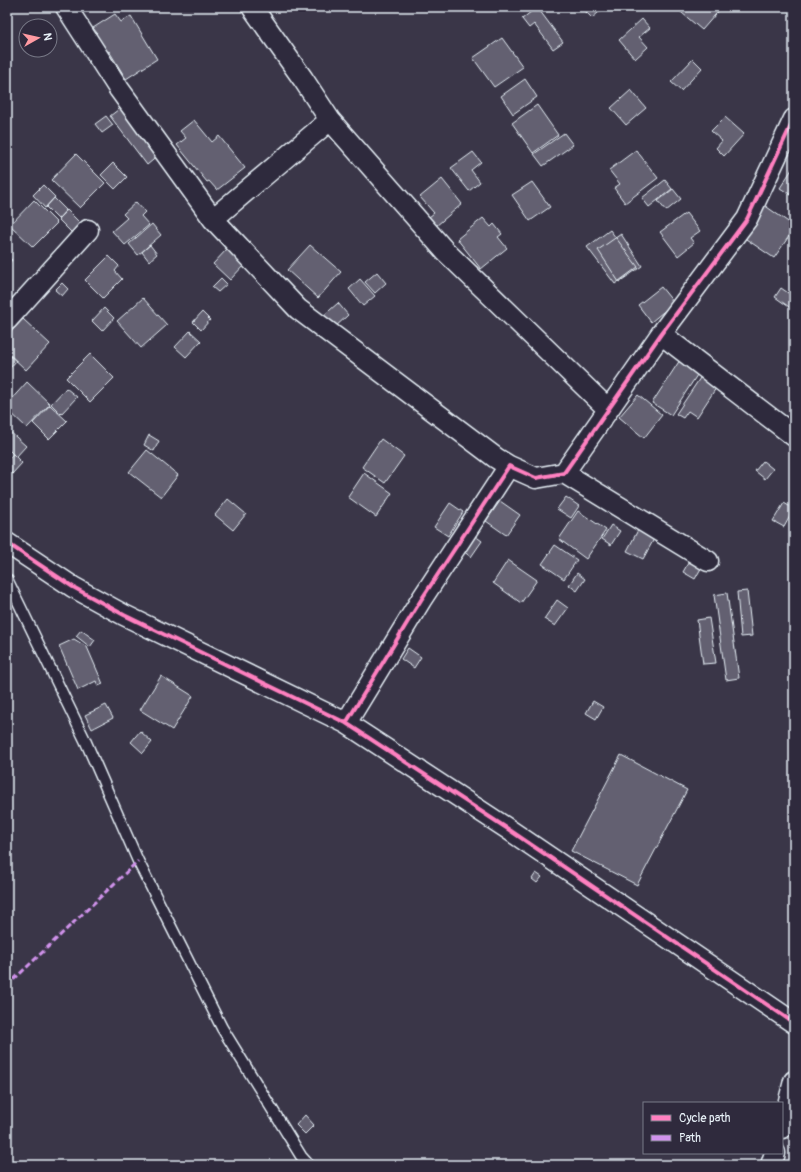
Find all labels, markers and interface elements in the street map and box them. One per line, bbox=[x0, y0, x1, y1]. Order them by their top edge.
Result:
north arrow bbox=[18, 18, 58, 58]
text: N bbox=[40, 32, 54, 42]
legend bbox=[643, 1102, 783, 1154]
text: Cycle path bbox=[679, 1111, 731, 1126]
text: Path bbox=[679, 1131, 701, 1146]

